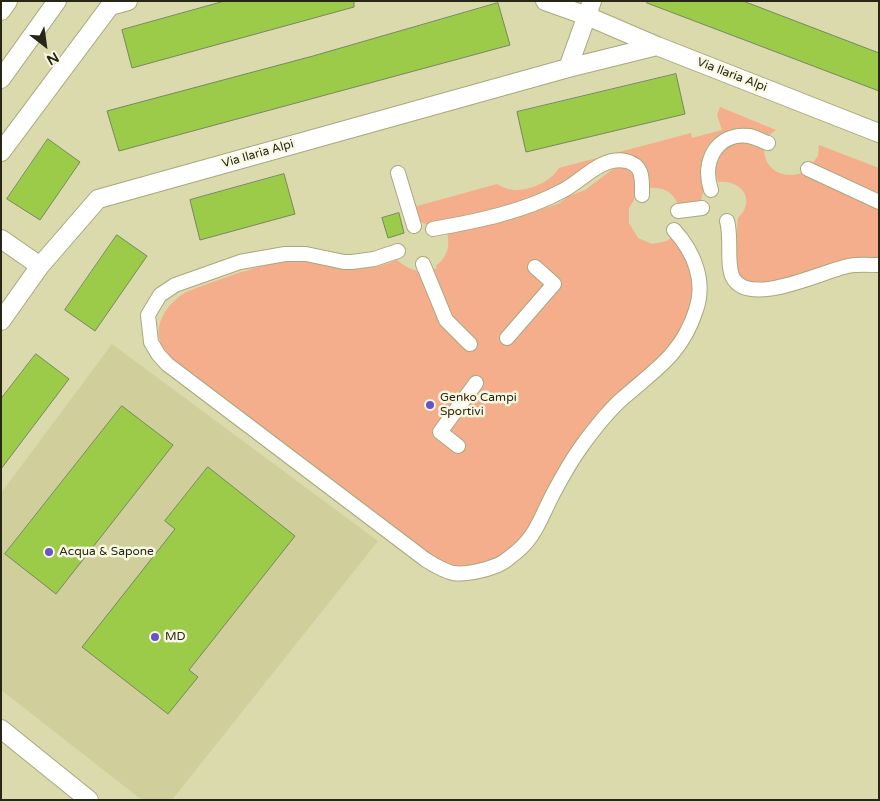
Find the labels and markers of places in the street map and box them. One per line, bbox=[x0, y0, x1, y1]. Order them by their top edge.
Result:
place label: Genko Campi Sportivi bbox=[440, 391, 517, 419]
marker: Genko Campi Sportivi bbox=[424, 399, 436, 411]
place label: Acqua & Sapone bbox=[59, 545, 154, 559]
marker: Acqua & Sapone bbox=[43, 546, 55, 558]
place label: MD bbox=[165, 630, 186, 644]
marker: MD bbox=[149, 631, 161, 643]

